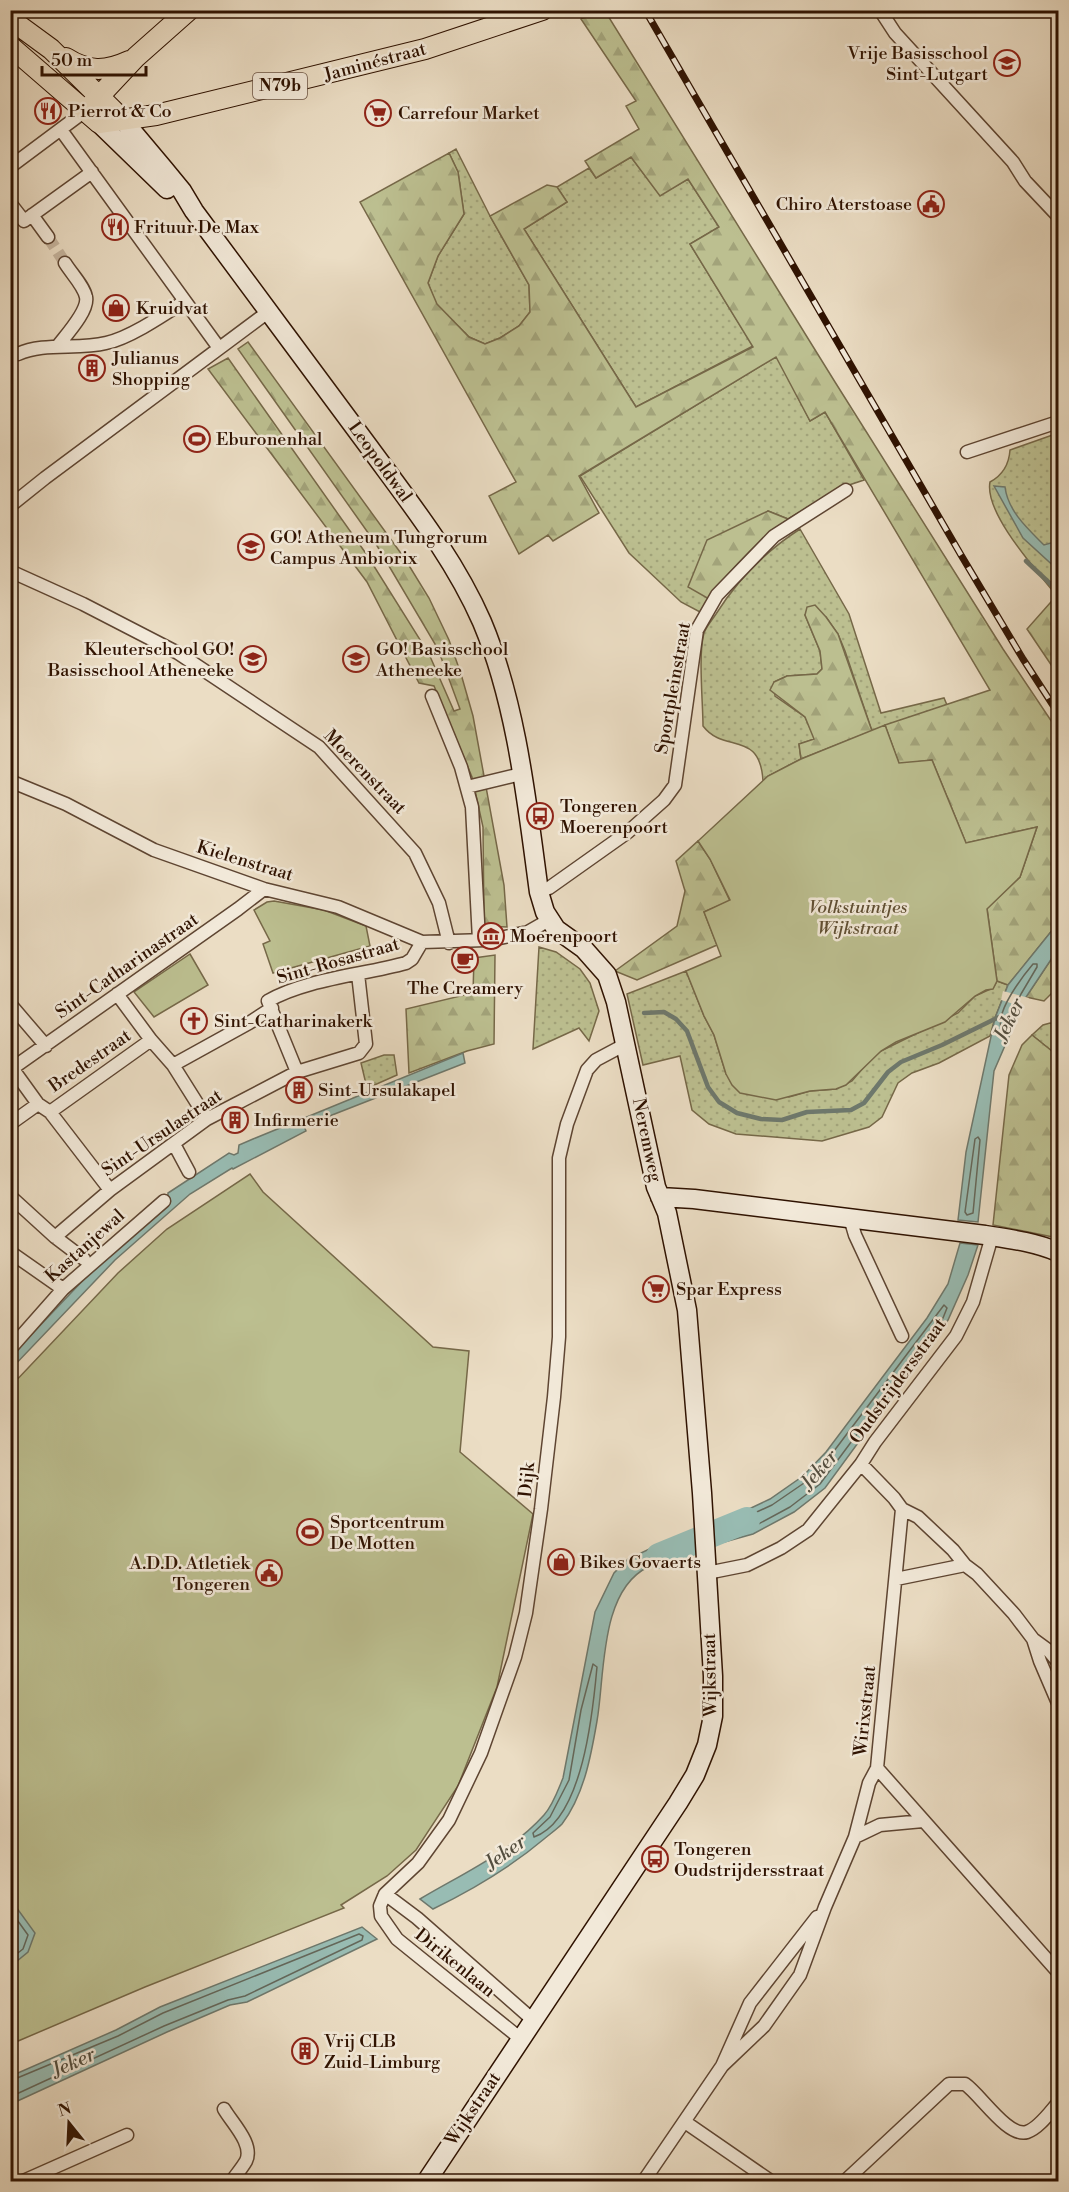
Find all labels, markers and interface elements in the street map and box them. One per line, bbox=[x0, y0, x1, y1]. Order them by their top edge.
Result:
street label: Jaminéstraat bbox=[320, 37, 429, 87]
scale bar bbox=[42, 39, 146, 77]
place label: Vrije Basisschool Sint-Lutgart bbox=[846, 42, 989, 86]
school or university icon: Vrije Basisschool Sint-Lutgart bbox=[992, 48, 1022, 78]
text: 50 m bbox=[51, 49, 93, 72]
road number: N79b bbox=[253, 73, 307, 99]
restaurant icon: Pierrot & Co bbox=[33, 96, 63, 126]
supermarket icon: Carrefour Market bbox=[363, 98, 393, 128]
place label: Pierrot & Co bbox=[68, 100, 172, 123]
place label: Carrefour Market bbox=[398, 102, 540, 125]
public building icon: Chiro Aterstoase bbox=[916, 189, 946, 219]
place label: Chiro Aterstoase bbox=[776, 193, 912, 216]
restaurant icon: Frituur De Max bbox=[100, 212, 130, 242]
place label: Frituur De Max bbox=[134, 216, 260, 239]
shop icon: Kruidvat bbox=[101, 293, 131, 323]
place label: Kruidvat bbox=[136, 297, 209, 320]
place label: Julianus Shopping bbox=[111, 347, 191, 391]
building icon: Julianus Shopping bbox=[77, 353, 107, 383]
street label: Leopoldwal bbox=[343, 417, 417, 507]
sports icon: Eburonenhal bbox=[182, 424, 212, 454]
place label: Eburonenhal bbox=[216, 428, 323, 451]
place label: GO! Atheneum Tungrorum Campus Ambiorix bbox=[270, 526, 488, 570]
school or university icon: GO! Atheneum Tungrorum Campus Ambiorix bbox=[236, 532, 266, 562]
street label: Sportpleinstraat bbox=[650, 620, 696, 756]
place label: Kleuterschool GO! Basisschool Atheneeke bbox=[47, 638, 234, 682]
place label: GO! Basisschool Atheneeke bbox=[375, 638, 509, 682]
school or university icon: Kleuterschool GO! Basisschool Atheneeke bbox=[238, 644, 268, 674]
school or university icon: GO! Basisschool Atheneeke bbox=[341, 644, 371, 674]
street label: Moerenstraat bbox=[319, 725, 412, 820]
place label: Tongeren Moerenpoort bbox=[560, 795, 668, 839]
bus stop icon: Tongeren Moerenpoort bbox=[525, 801, 555, 831]
street label: Kielenstraat bbox=[194, 835, 297, 887]
park label: Volkstuintjes Wijkstraat bbox=[809, 896, 907, 940]
street label: Sint-Catharinastraat bbox=[51, 908, 203, 1024]
museum icon: Moerenpoort bbox=[476, 921, 506, 951]
place label: Moerenpoort bbox=[510, 925, 618, 948]
street label: Sint-Rosastraat bbox=[274, 932, 403, 989]
cafe icon: The Creamery bbox=[450, 945, 480, 975]
place label: The Creamery bbox=[407, 977, 523, 1000]
water label: Jeker bbox=[988, 994, 1031, 1047]
church icon: Sint-Catharinakerk bbox=[179, 1006, 209, 1036]
place label: Sint-Catharinakerk bbox=[214, 1010, 374, 1033]
street label: Bredestraat bbox=[44, 1024, 136, 1098]
building icon: Sint-Ursulakapel bbox=[284, 1075, 314, 1105]
place label: Sint-Ursulakapel bbox=[318, 1079, 456, 1102]
street label: Sint-Ursulastraat bbox=[97, 1084, 227, 1182]
street label: Neremweg bbox=[627, 1096, 667, 1185]
building icon: Infirmerie bbox=[220, 1105, 250, 1135]
place label: Infirmerie bbox=[254, 1109, 339, 1132]
street label: Kastanjewal bbox=[40, 1204, 130, 1288]
supermarket icon: Spar Express bbox=[641, 1274, 671, 1304]
place label: Spar Express bbox=[676, 1278, 782, 1301]
street label: Oudstrijdersstraat bbox=[845, 1313, 952, 1449]
water label: Jeker bbox=[795, 1445, 844, 1497]
street label: Dijk bbox=[514, 1460, 540, 1499]
place label: Sportcentrum De Motten bbox=[330, 1511, 445, 1555]
sports icon: Sportcentrum De Motten bbox=[295, 1517, 325, 1547]
shop icon: Bikes Govaerts bbox=[546, 1547, 576, 1577]
place label: Bikes Govaerts bbox=[579, 1551, 701, 1574]
place label: A.D.D. Atletiek Tongeren bbox=[128, 1552, 252, 1596]
public building icon: A.D.D. Atletiek Tongeren bbox=[254, 1558, 284, 1588]
street label: Wijkstraat bbox=[698, 1632, 722, 1718]
street label: Wirixstraat bbox=[849, 1664, 881, 1759]
water label: Jeker bbox=[479, 1830, 532, 1877]
place label: Tongeren Oudstrijdersstraat bbox=[674, 1838, 825, 1882]
bus stop icon: Tongeren Oudstrijdersstraat bbox=[640, 1844, 670, 1874]
street label: Dirikenlaan bbox=[410, 1923, 500, 2003]
place label: Vrij CLB Zuid-Limburg bbox=[323, 2030, 441, 2074]
building icon: Vrij CLB Zuid-Limburg bbox=[290, 2036, 320, 2066]
water label: Jeker bbox=[47, 2042, 100, 2084]
street label: Wijkstraat bbox=[439, 2067, 506, 2151]
north arrow bbox=[39, 2093, 99, 2153]
text: N bbox=[56, 2098, 74, 2121]

